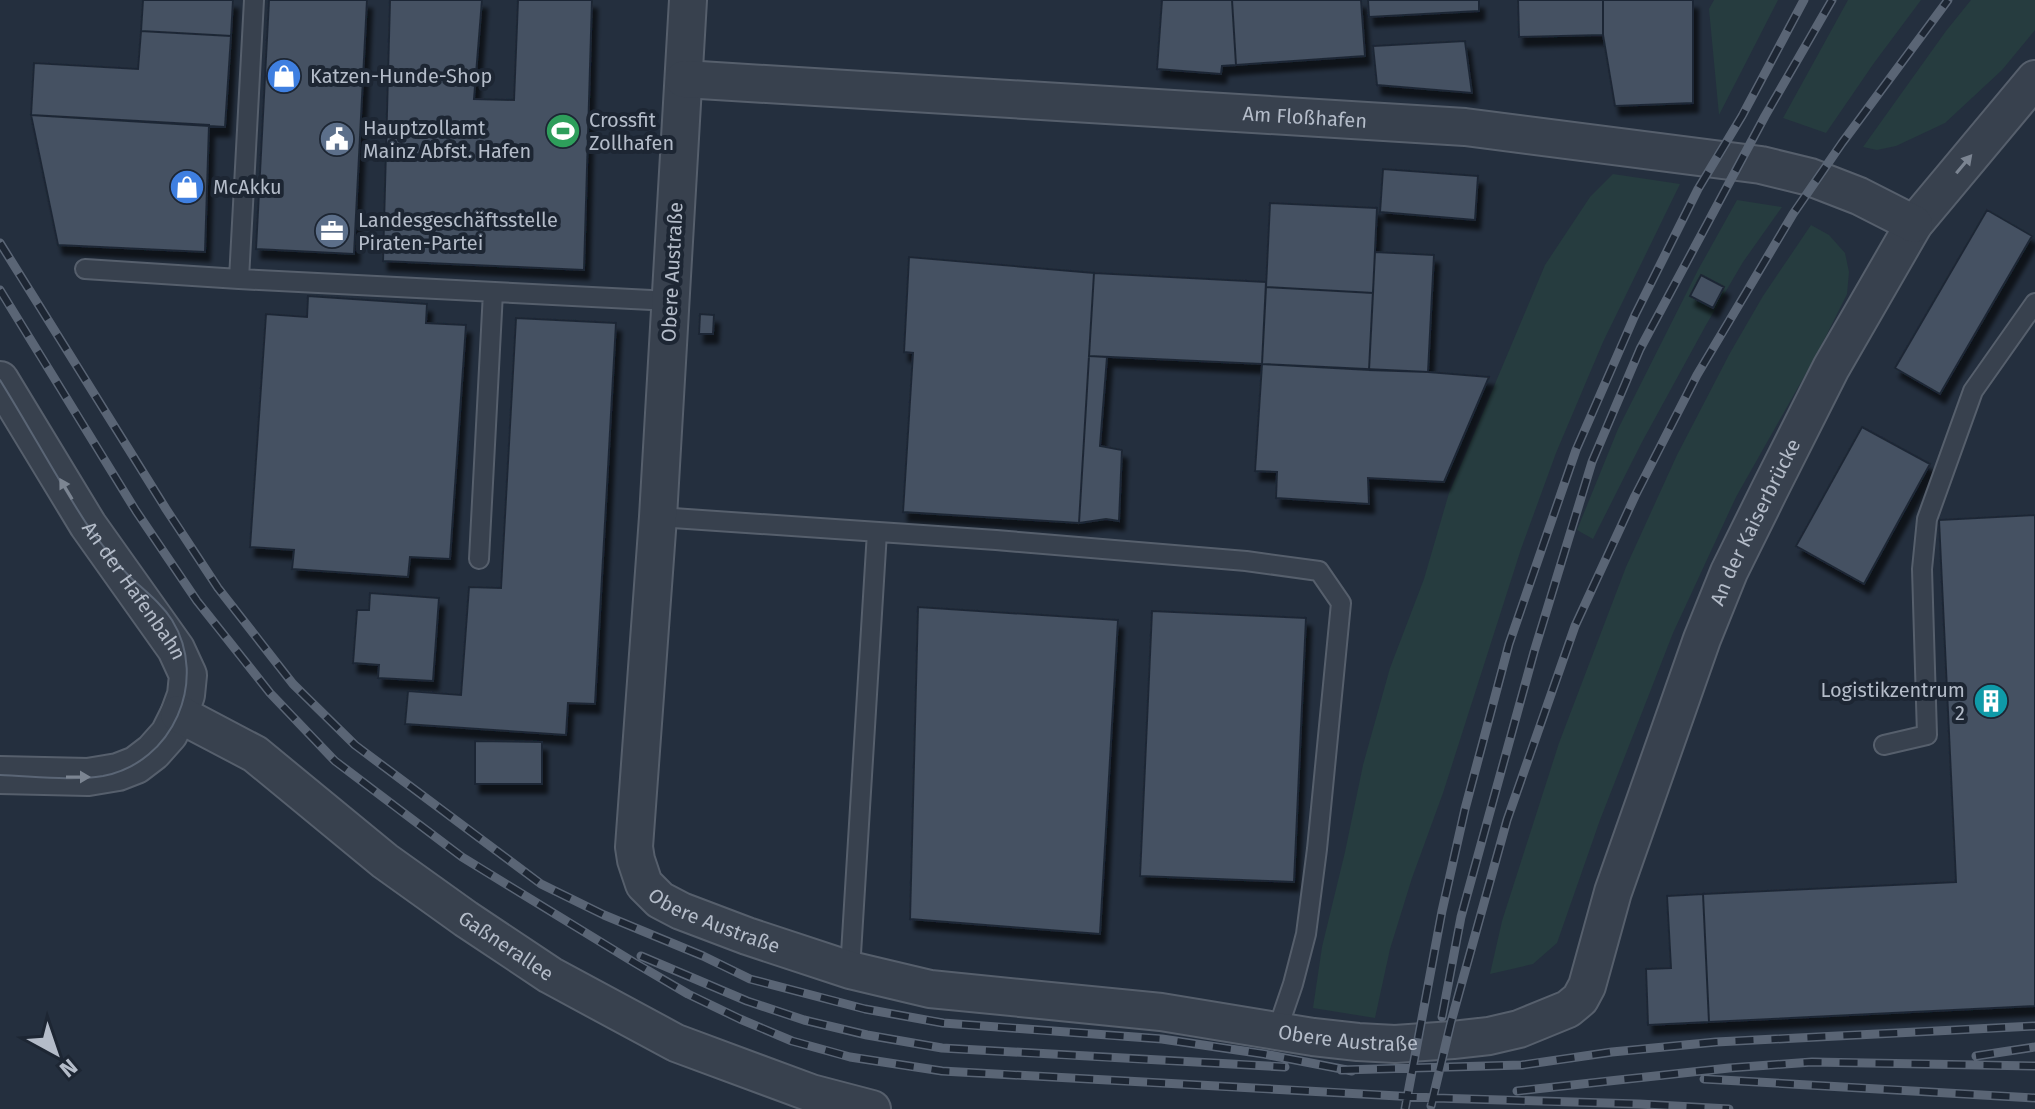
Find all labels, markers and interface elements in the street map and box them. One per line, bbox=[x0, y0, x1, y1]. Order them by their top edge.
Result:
shop icon: Katzen-Hunde-Shop bbox=[265, 57, 303, 95]
place label: Katzen-Hunde-Shop bbox=[310, 64, 492, 88]
street label: Am Floßhafen bbox=[1242, 101, 1368, 133]
place label: Crossfit Zollhafen bbox=[589, 108, 674, 155]
sports icon: Crossfit Zollhafen bbox=[544, 112, 582, 150]
place label: Hauptzollamt Mainz Abfst. Hafen bbox=[363, 116, 531, 163]
public building icon: Hauptzollamt Mainz Abfst. Hafen bbox=[318, 120, 356, 158]
one-way arrow bbox=[1955, 154, 1972, 174]
shop icon: McAkku bbox=[168, 168, 206, 206]
place label: McAkku bbox=[213, 175, 282, 199]
street label: Obere Austraße bbox=[656, 201, 688, 343]
place label: Landesgeschäftsstelle Piraten-Partei bbox=[358, 208, 558, 255]
office icon: Landesgeschäftsstelle Piraten-Partei bbox=[313, 212, 351, 250]
street label: An der Kaiserbrücke bbox=[1705, 435, 1805, 609]
one-way arrow bbox=[59, 478, 73, 500]
street label: An der Hafenbahn bbox=[77, 517, 191, 663]
place label: Logistikzentrum 2 bbox=[1820, 678, 1965, 725]
building icon: Logistikzentrum 2 bbox=[1972, 682, 2010, 720]
one-way arrow bbox=[66, 771, 91, 783]
street label: Obere Austraße bbox=[643, 883, 783, 958]
street label: Gaßnerallee bbox=[454, 905, 558, 986]
north arrow bbox=[16, 1013, 96, 1093]
street label: Obere Austraße bbox=[1276, 1019, 1419, 1056]
text: N bbox=[54, 1053, 83, 1083]

